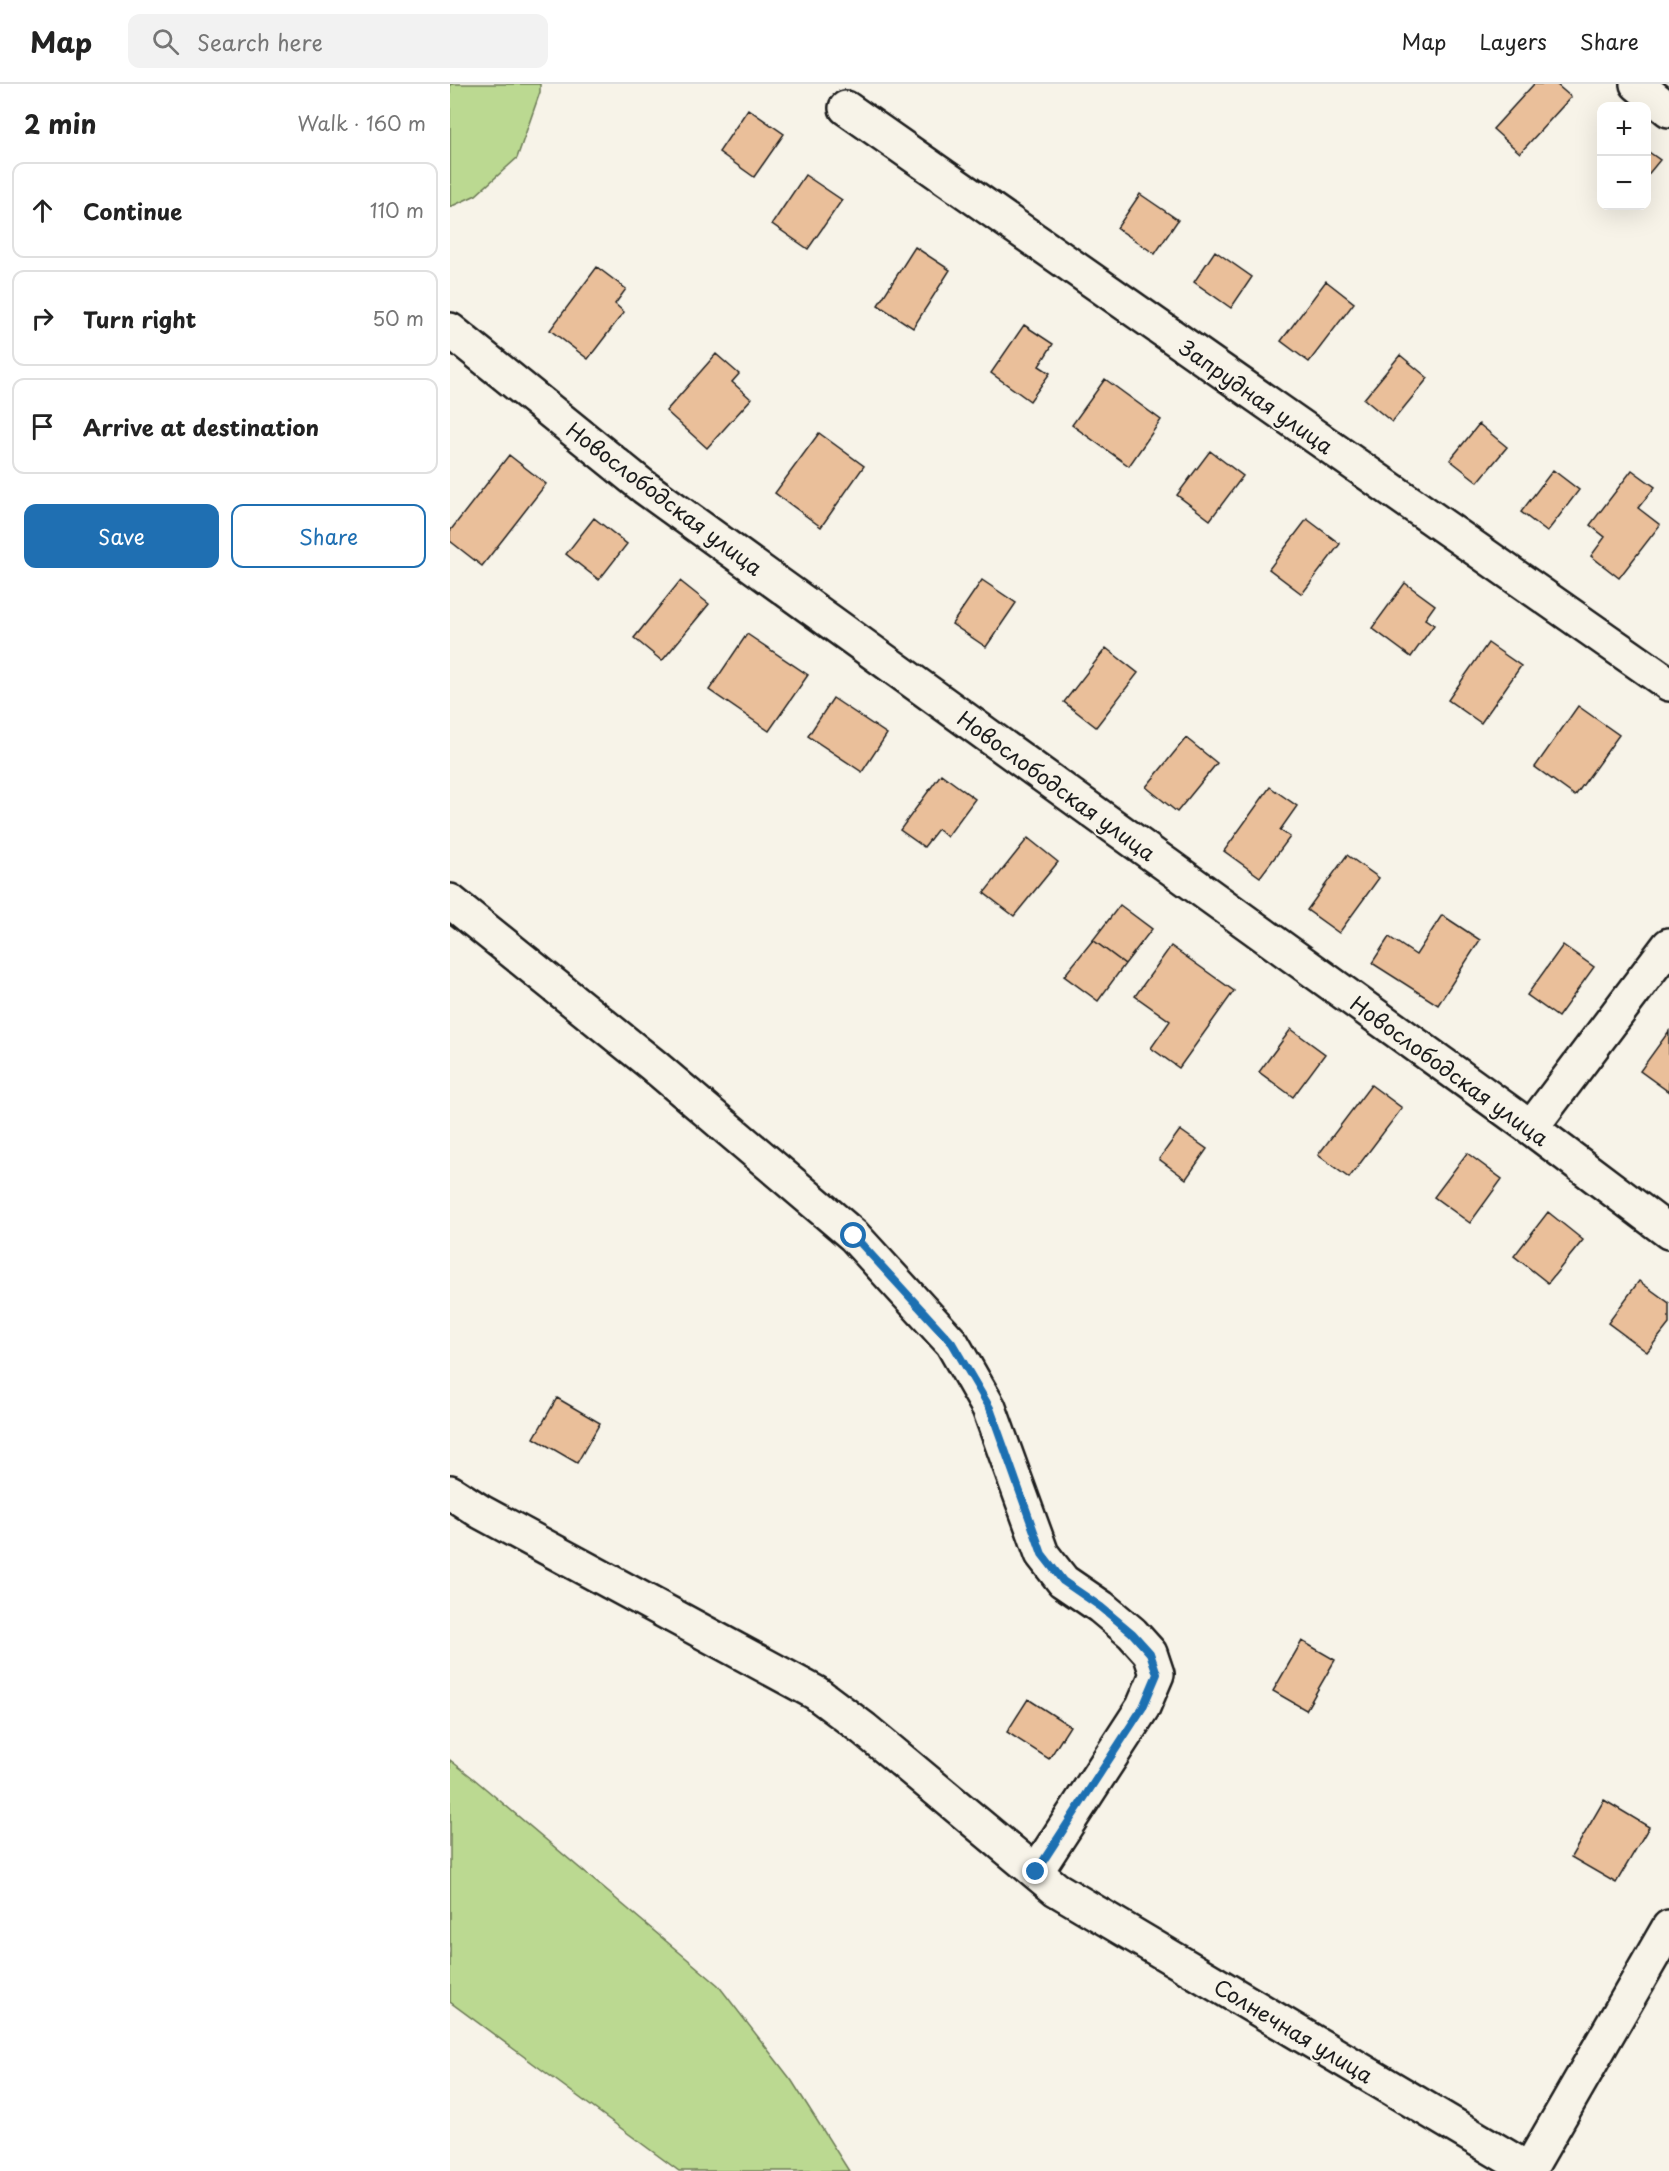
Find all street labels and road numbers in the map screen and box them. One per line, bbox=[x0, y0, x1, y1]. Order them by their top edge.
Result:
street label: Запрудная улица bbox=[1174, 331, 1341, 462]
street label: Новослободская улица bbox=[560, 413, 770, 583]
street label: Новослободская улица bbox=[951, 702, 1164, 868]
street label: Новослободская улица bbox=[1344, 987, 1557, 1153]
street label: Солнечная улица bbox=[1208, 1970, 1380, 2091]

